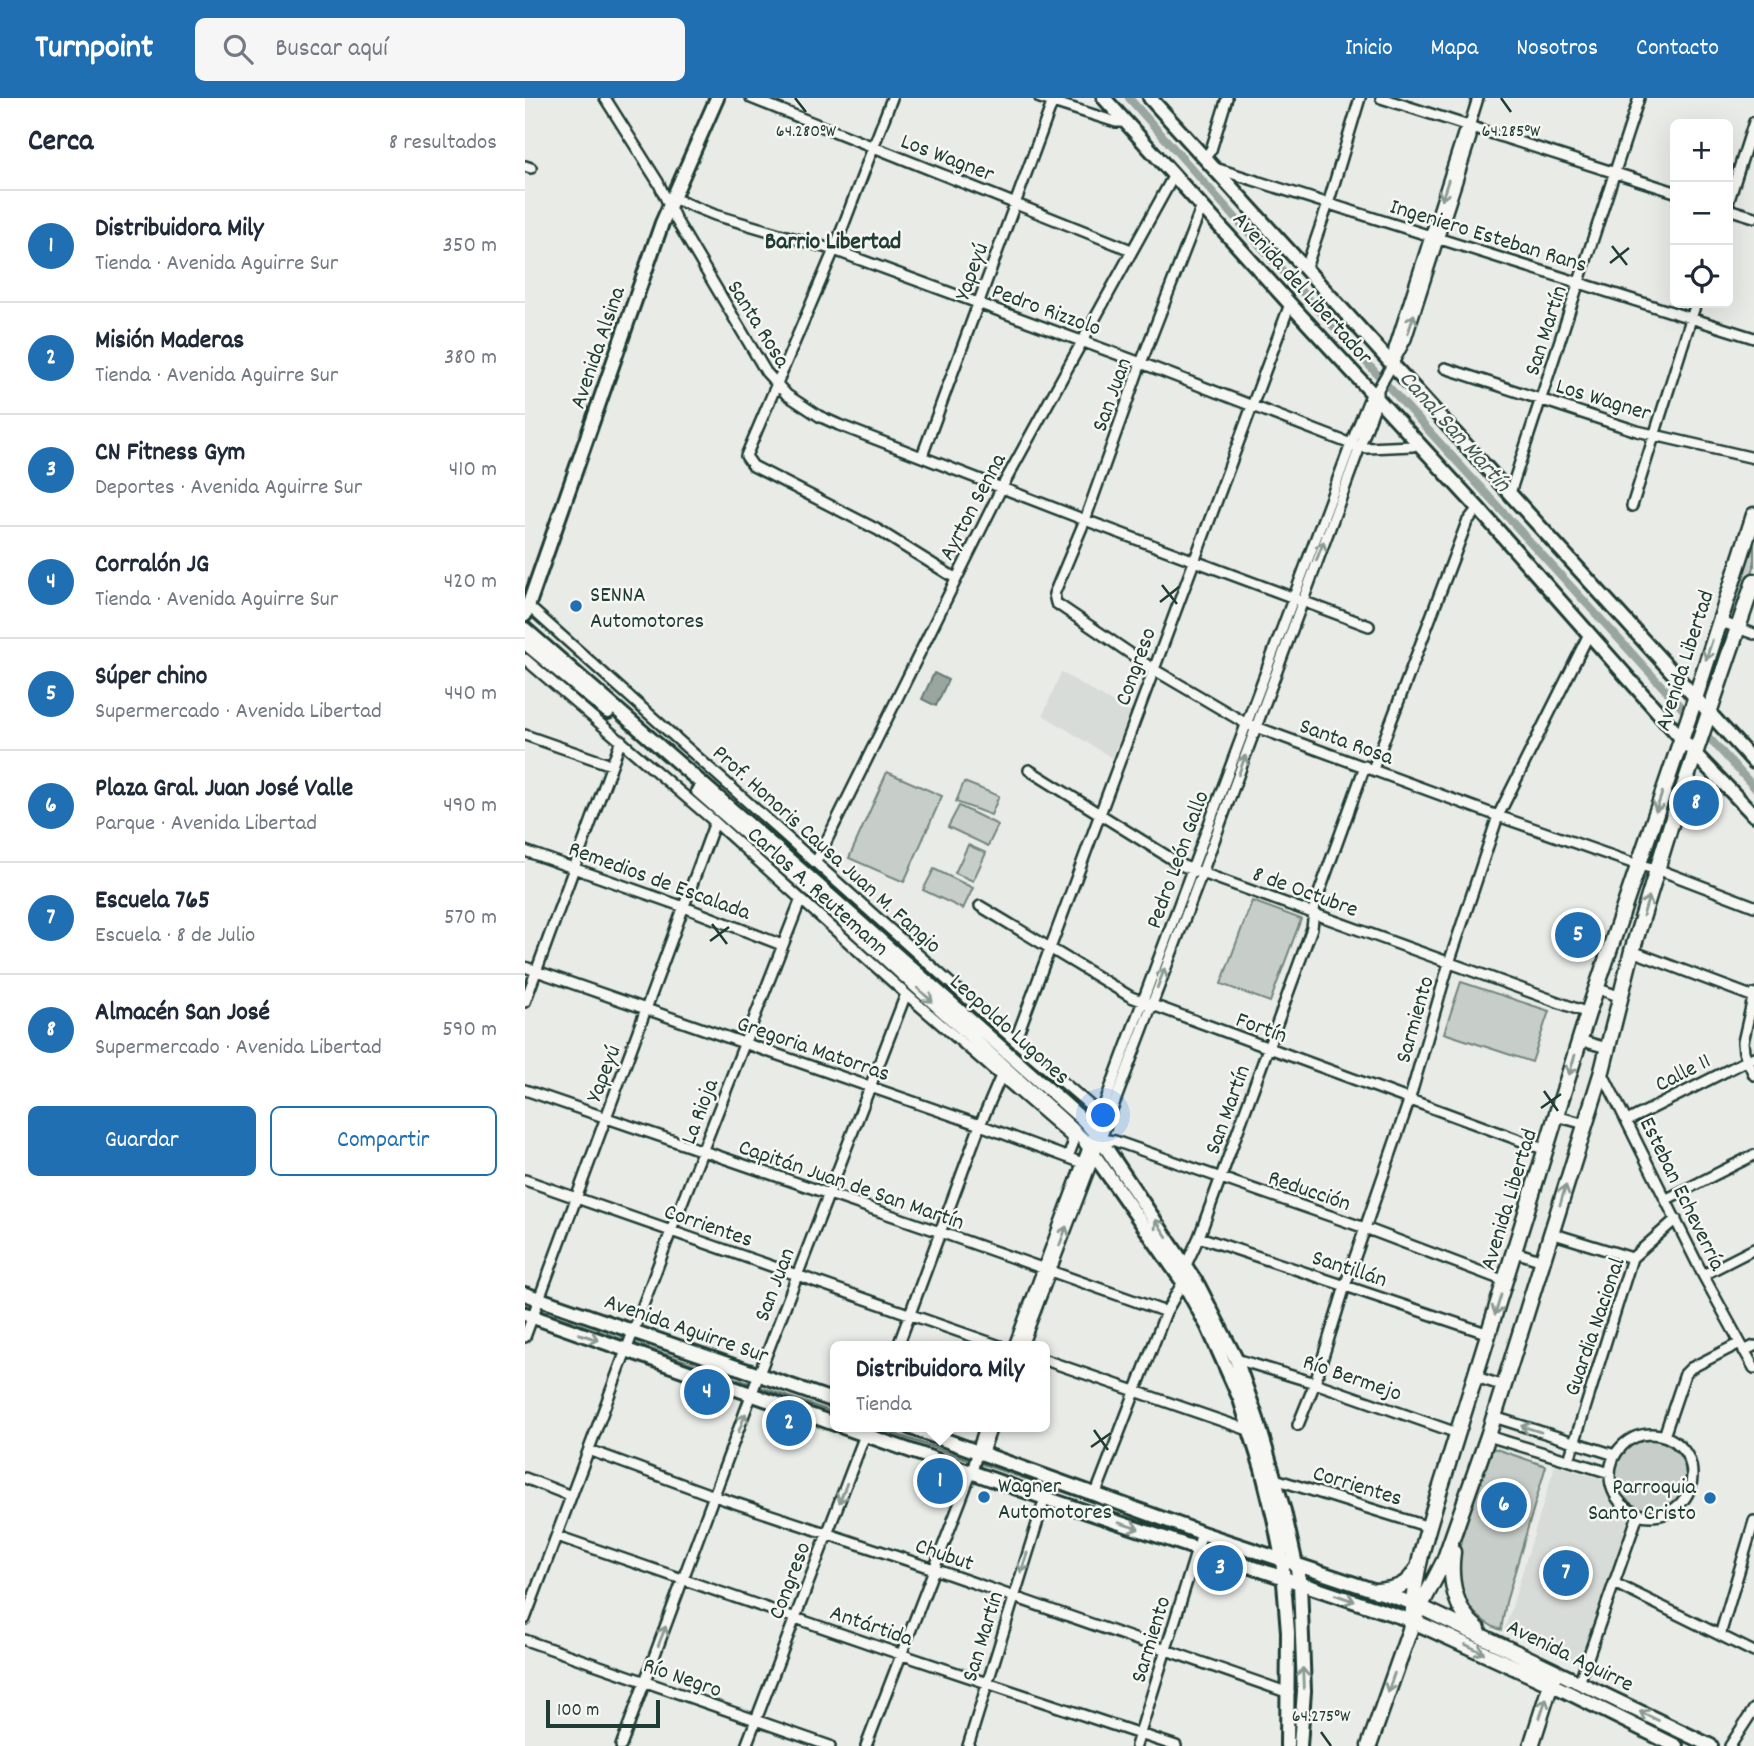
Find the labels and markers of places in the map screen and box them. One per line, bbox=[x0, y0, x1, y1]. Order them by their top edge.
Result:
place label: SENNA Automotores bbox=[590, 580, 704, 639]
marker: SENNA Automotores bbox=[568, 598, 584, 614]
pin: 8 bbox=[1673, 777, 1719, 829]
pin: 5 bbox=[1555, 909, 1601, 961]
pin: 4 bbox=[684, 1366, 730, 1418]
pin: 2 bbox=[766, 1397, 812, 1449]
pin: 1 bbox=[917, 1455, 963, 1507]
place label: Wagner Automotores bbox=[998, 1471, 1112, 1530]
place label: Parroquia Santo Cristo bbox=[1588, 1472, 1697, 1531]
pin: 6 bbox=[1481, 1479, 1527, 1531]
marker: Wagner Automotores bbox=[976, 1489, 992, 1505]
marker: Parroquia Santo Cristo bbox=[1702, 1490, 1718, 1506]
pin: 3 bbox=[1197, 1542, 1243, 1594]
pin: 7 bbox=[1543, 1547, 1589, 1599]

